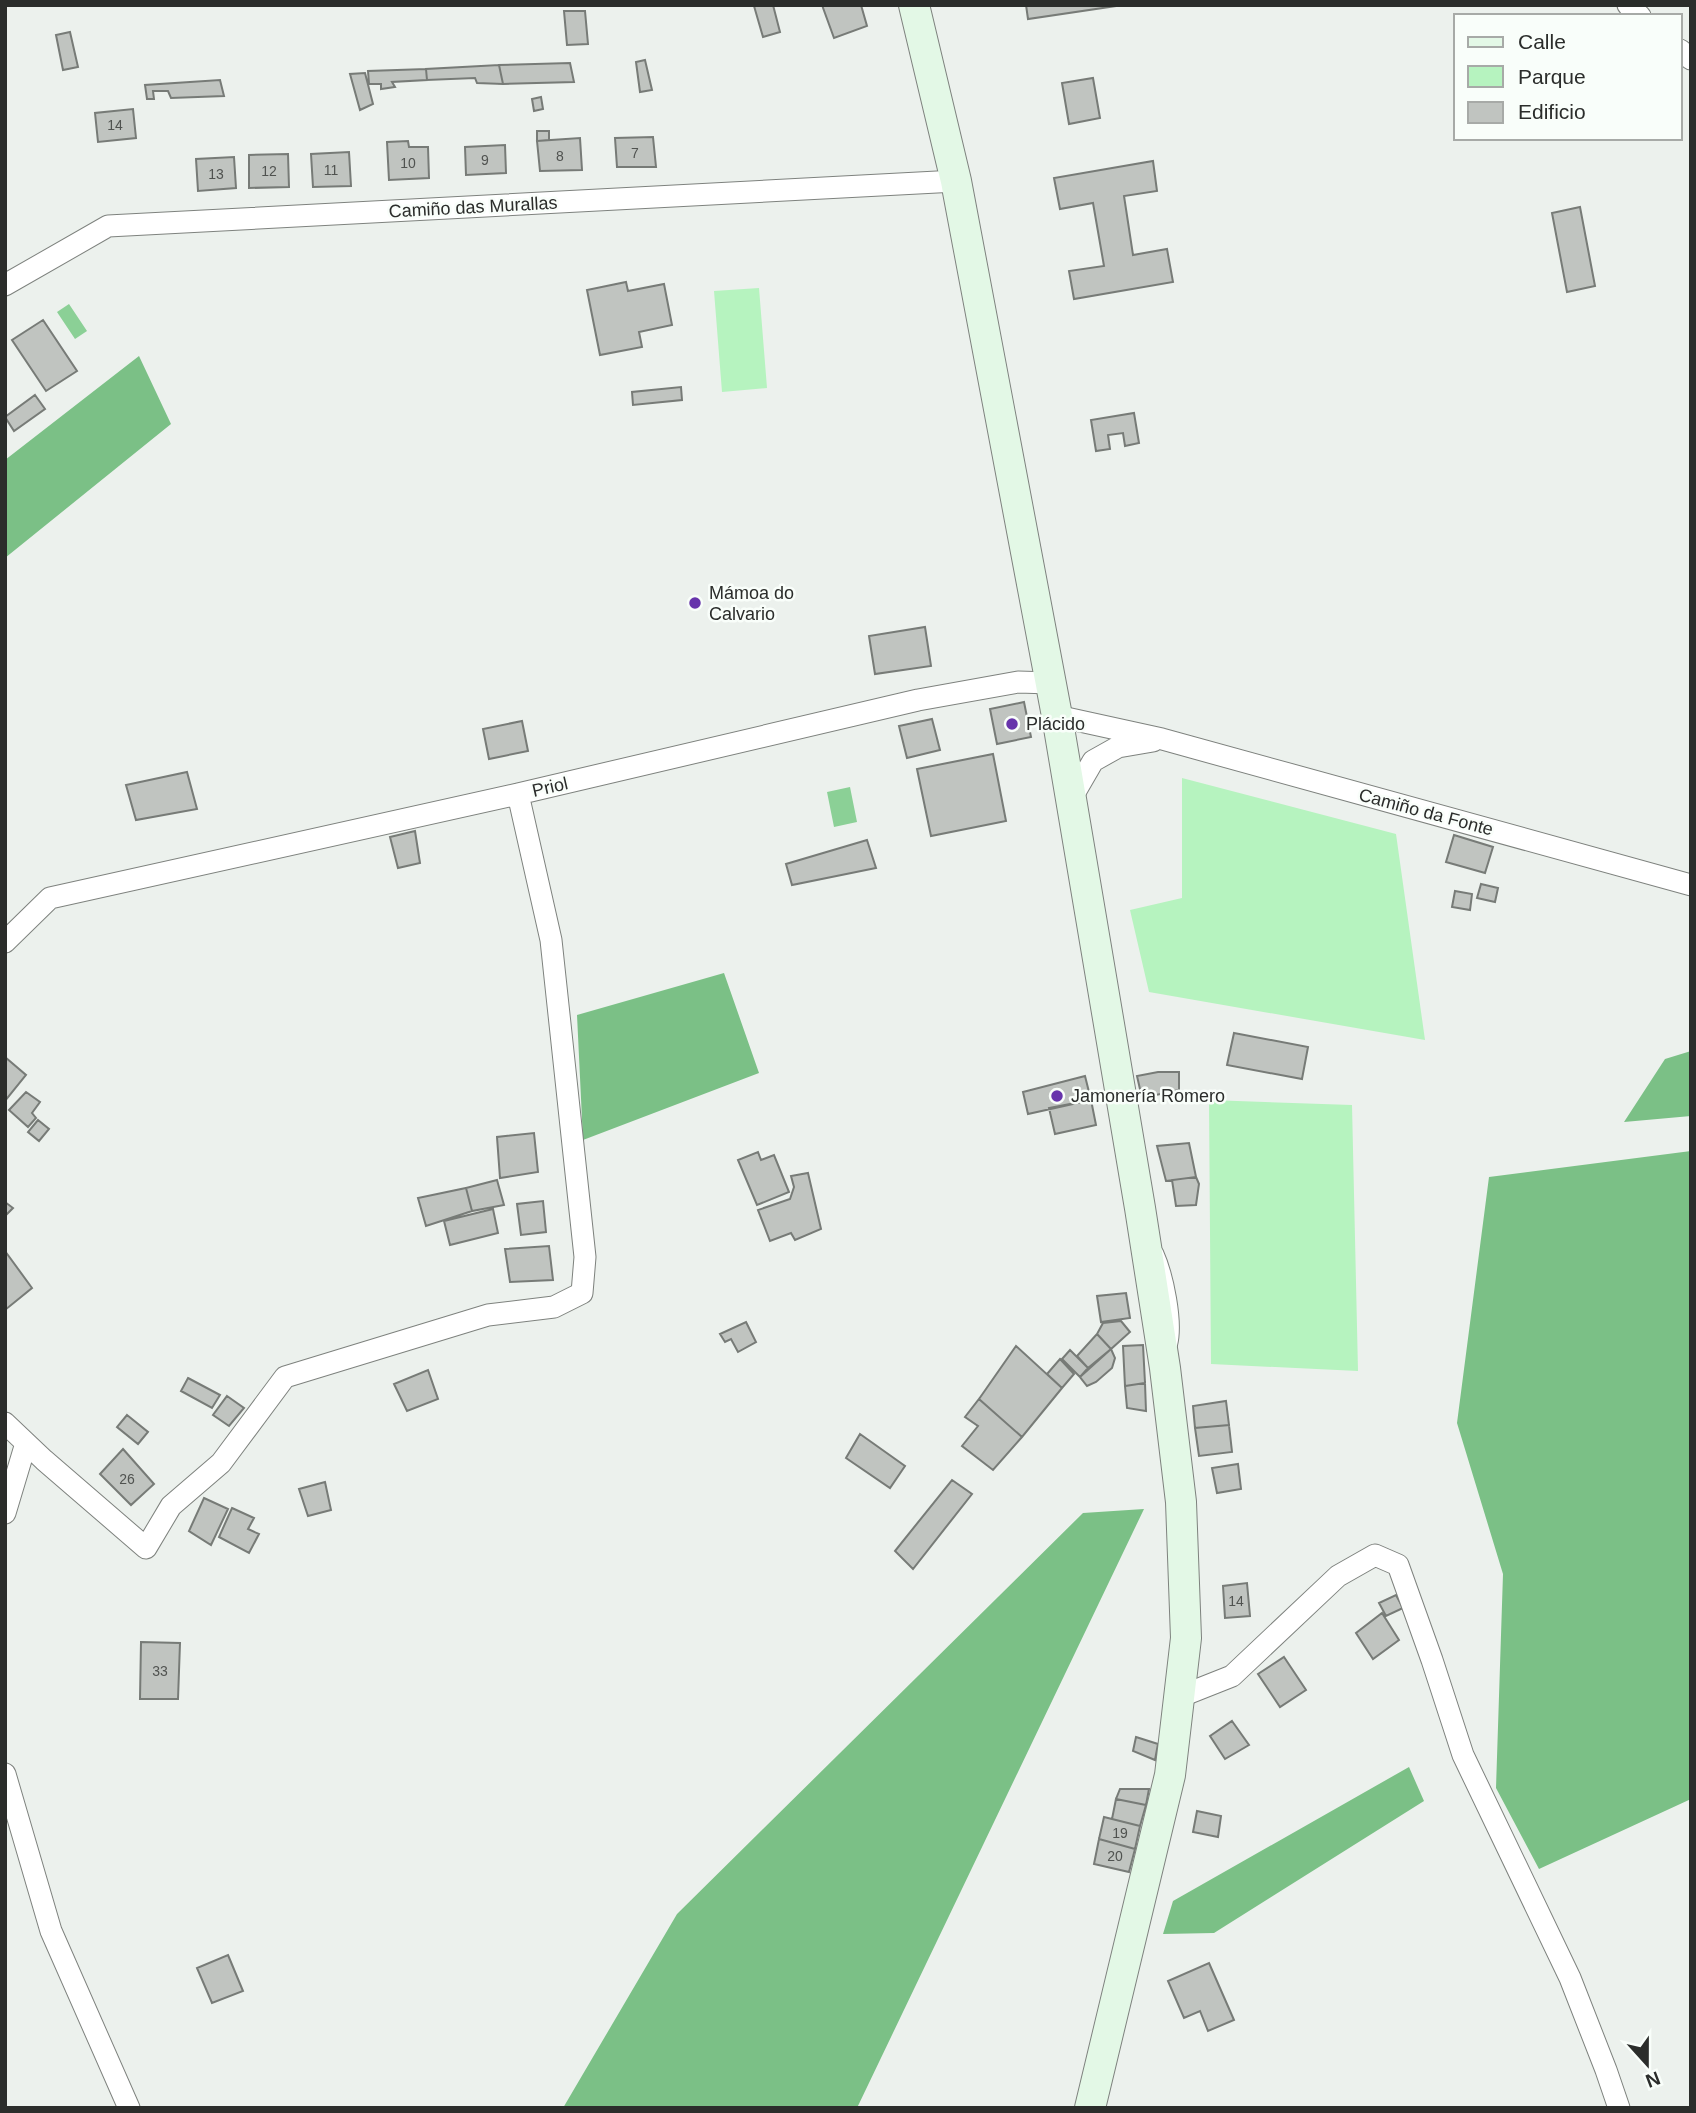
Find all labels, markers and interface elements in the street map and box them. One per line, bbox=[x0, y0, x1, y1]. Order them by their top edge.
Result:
legend bbox=[1454, 14, 1682, 140]
text: Calle bbox=[1518, 30, 1566, 53]
text: Parque bbox=[1518, 65, 1586, 88]
text: Edificio bbox=[1518, 100, 1586, 123]
house number: 14 bbox=[107, 117, 123, 133]
house number: 7 bbox=[631, 145, 639, 161]
house number: 8 bbox=[556, 148, 564, 164]
house number: 9 bbox=[481, 152, 489, 168]
house number: 10 bbox=[400, 155, 416, 171]
house number: 11 bbox=[324, 162, 338, 178]
house number: 12 bbox=[261, 163, 277, 179]
house number: 13 bbox=[208, 166, 224, 182]
street label: Camiño das Murallas bbox=[388, 193, 558, 221]
place label: Mámoa do Calvario bbox=[709, 583, 794, 624]
marker: Mámoa do Calvario bbox=[687, 595, 703, 611]
place label: Plácido bbox=[1026, 714, 1085, 734]
marker: Plácido bbox=[1004, 716, 1020, 732]
street label: Priol bbox=[530, 773, 570, 801]
street label: Camiño da Fonte bbox=[1357, 784, 1495, 840]
place label: Jamonería Romero bbox=[1071, 1086, 1225, 1106]
marker: Jamonería Romero bbox=[1049, 1088, 1065, 1104]
house number: 26 bbox=[119, 1471, 135, 1487]
house number: 14 bbox=[1228, 1593, 1244, 1609]
house number: 33 bbox=[152, 1663, 168, 1679]
house number: 19 bbox=[1112, 1825, 1128, 1841]
house number: 20 bbox=[1107, 1848, 1123, 1864]
north arrow bbox=[1612, 2029, 1682, 2099]
text: N bbox=[1643, 2067, 1663, 2092]

